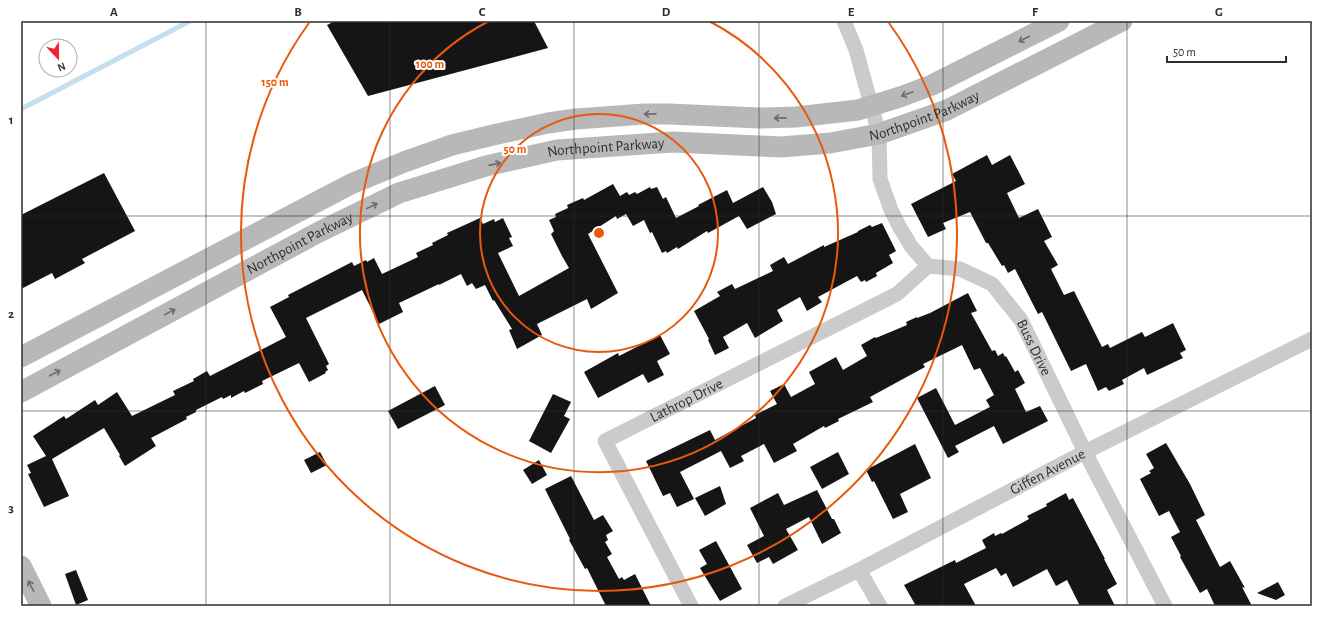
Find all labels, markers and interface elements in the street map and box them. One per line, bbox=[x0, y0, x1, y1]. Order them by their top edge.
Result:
text: A bbox=[110, 6, 118, 19]
text: B bbox=[294, 6, 302, 19]
text: C bbox=[479, 6, 486, 19]
text: D bbox=[662, 6, 671, 19]
text: E bbox=[848, 6, 855, 19]
text: F bbox=[1032, 6, 1039, 19]
text: G bbox=[1215, 6, 1223, 19]
one-way arrow bbox=[1019, 36, 1031, 43]
north arrow bbox=[38, 38, 78, 78]
scale bar bbox=[1167, 38, 1286, 64]
text: 50 m bbox=[1173, 46, 1196, 58]
text: 100 m bbox=[416, 58, 444, 70]
text: N bbox=[56, 60, 67, 73]
text: 150 m bbox=[261, 76, 289, 88]
street label: Northpoint Parkway bbox=[868, 87, 982, 143]
one-way arrow bbox=[901, 91, 913, 99]
one-way arrow bbox=[644, 110, 657, 118]
text: 1 bbox=[9, 114, 13, 127]
one-way arrow bbox=[774, 114, 787, 121]
street label: Northpoint Parkway bbox=[546, 135, 665, 159]
text: 50 m bbox=[504, 143, 527, 155]
one-way arrow bbox=[488, 160, 501, 168]
one-way arrow bbox=[366, 202, 378, 209]
street label: Northpoint Parkway bbox=[244, 209, 356, 277]
centre of rings bbox=[592, 226, 606, 240]
text: 2 bbox=[8, 308, 14, 321]
one-way arrow bbox=[164, 308, 176, 315]
street label: Buss Drive bbox=[1014, 317, 1054, 378]
one-way arrow bbox=[49, 369, 61, 376]
street label: Lathrop Drive bbox=[647, 376, 725, 425]
street label: Giffen Avenue bbox=[1008, 446, 1088, 497]
text: 3 bbox=[8, 502, 14, 515]
one-way arrow bbox=[27, 580, 34, 592]

